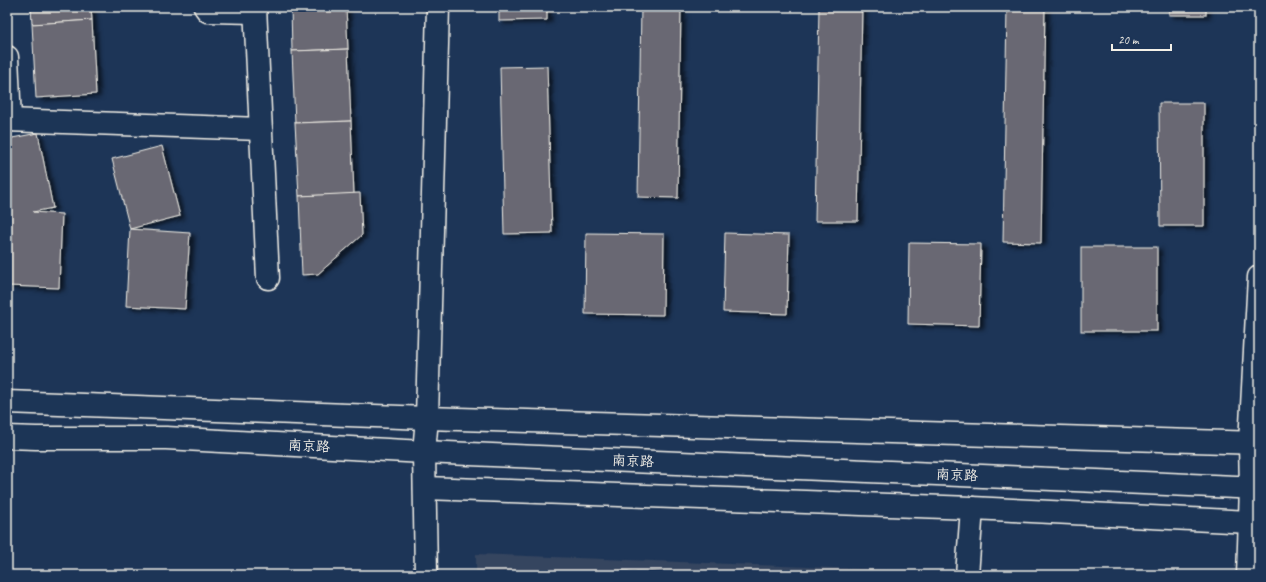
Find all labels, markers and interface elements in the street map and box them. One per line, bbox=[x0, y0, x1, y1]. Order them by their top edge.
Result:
scale bar bbox=[1112, 26, 1171, 52]
text: 20 m bbox=[1118, 32, 1140, 48]
street label: 南京路 bbox=[288, 436, 330, 456]
street label: 南京路 bbox=[612, 452, 654, 470]
street label: 南京路 bbox=[936, 466, 978, 484]

